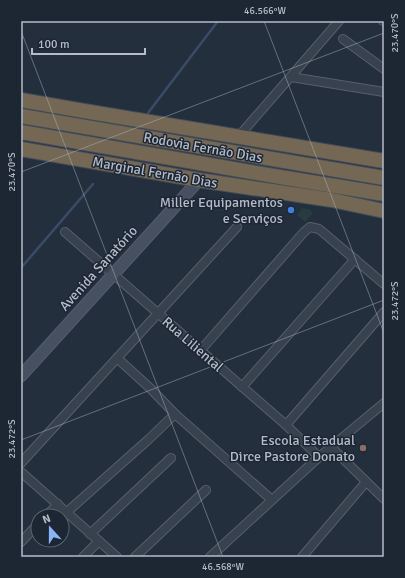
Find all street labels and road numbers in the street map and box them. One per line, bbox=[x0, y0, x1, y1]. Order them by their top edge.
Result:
street label: Rodovia Fernão Dias bbox=[142, 129, 264, 166]
street label: Marginal Fernão Dias bbox=[91, 153, 219, 192]
street label: Avenida Sanatório bbox=[56, 222, 141, 314]
street label: Rua Liliental bbox=[159, 313, 227, 376]

